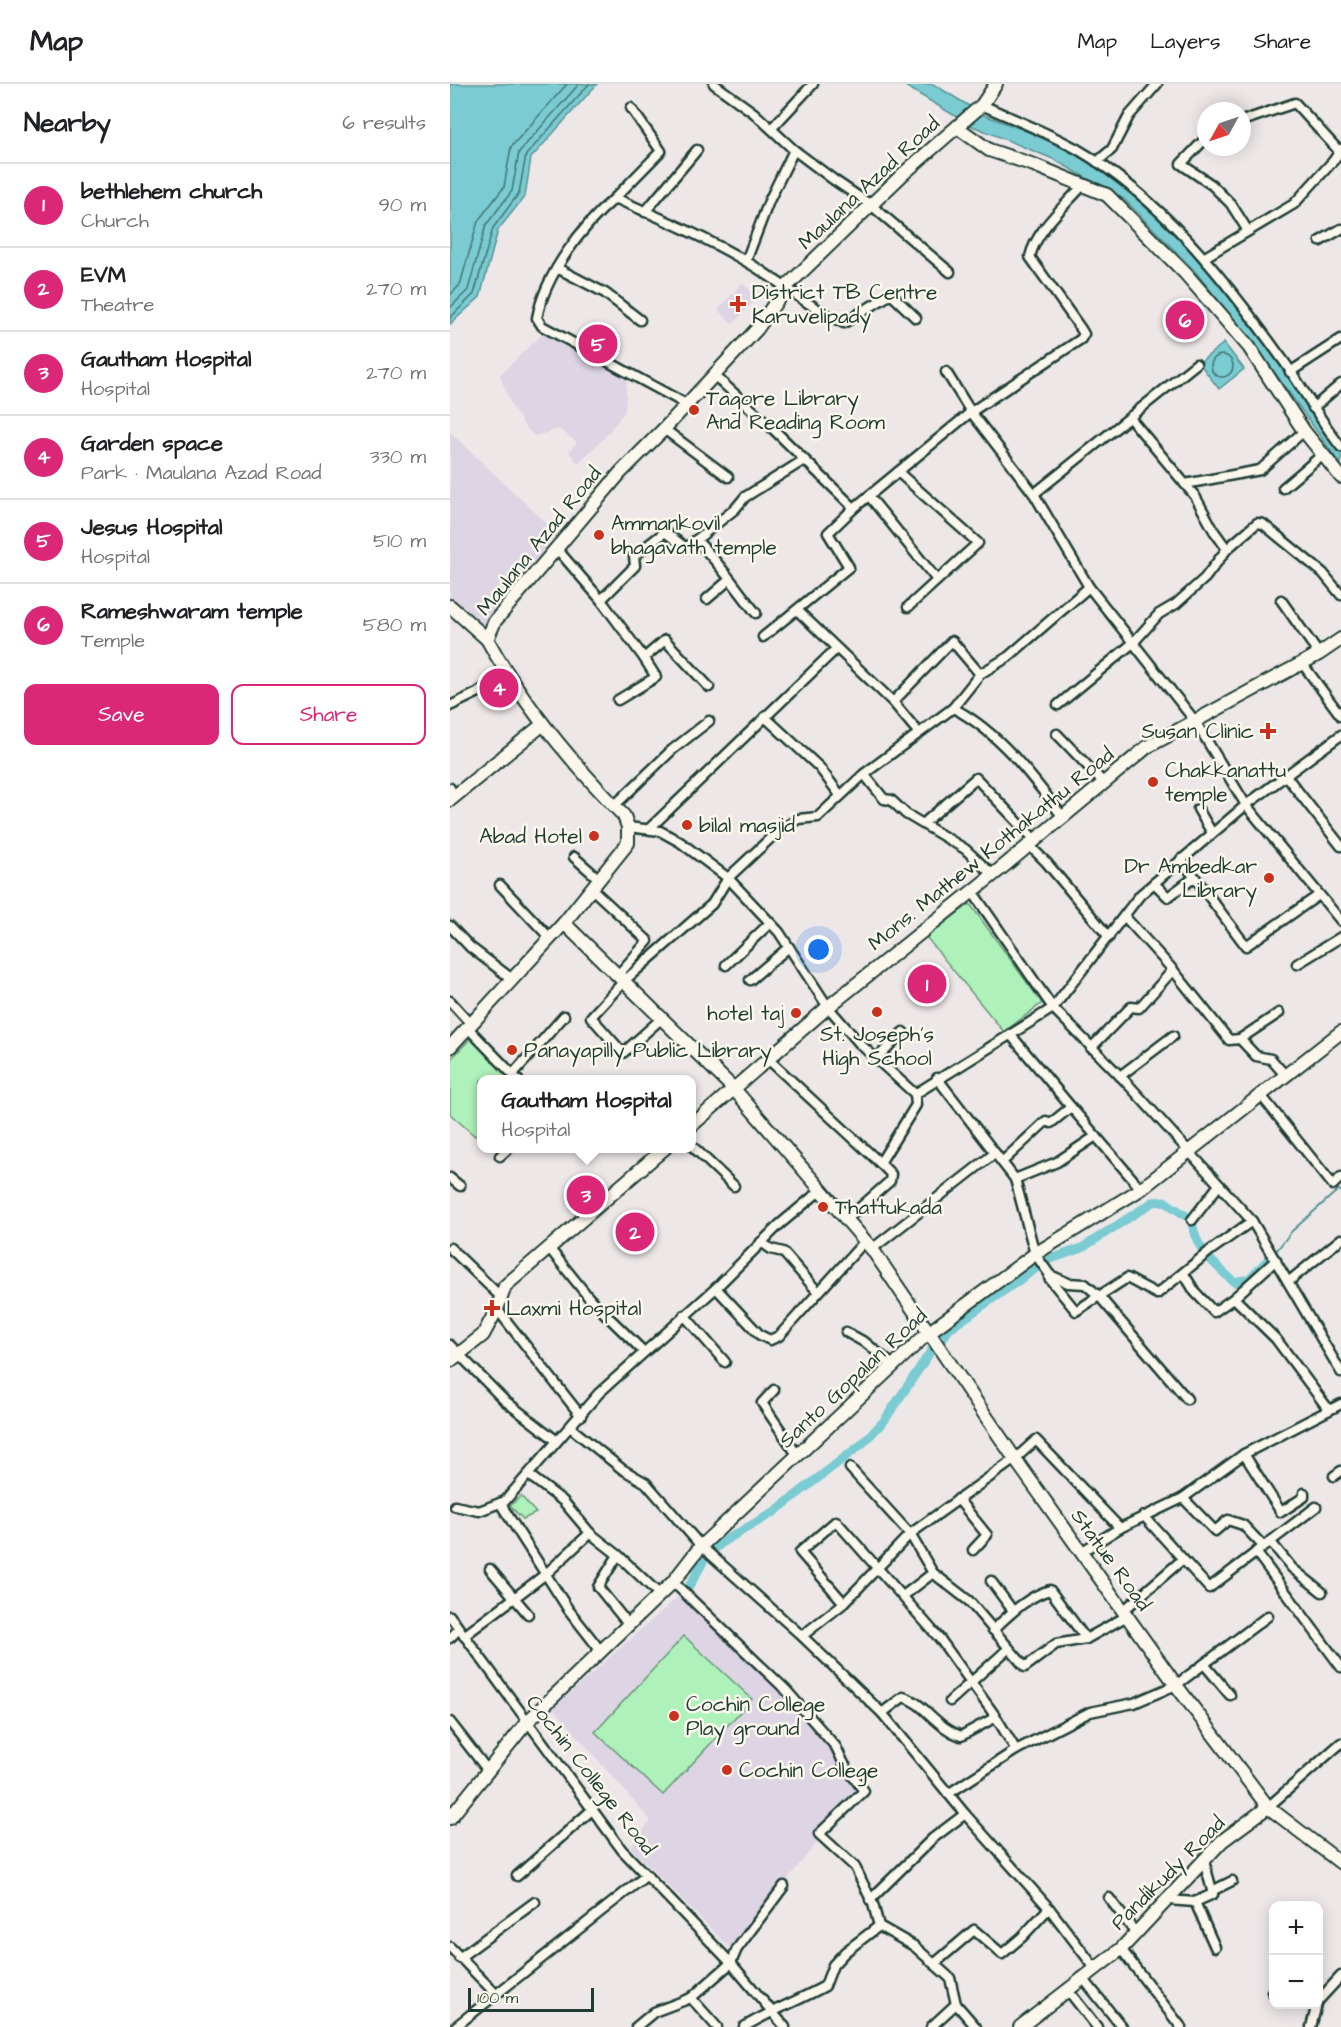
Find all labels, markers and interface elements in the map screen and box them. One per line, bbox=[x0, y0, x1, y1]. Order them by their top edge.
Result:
text: Map bbox=[30, 22, 83, 61]
text: Map bbox=[1077, 27, 1117, 56]
text: Layers bbox=[1150, 27, 1220, 56]
text: Share bbox=[1253, 27, 1311, 56]
north arrow bbox=[1197, 102, 1251, 156]
text: Nearby bbox=[24, 105, 111, 141]
text: 6 results bbox=[342, 109, 426, 137]
street label: Maulana Azad Road bbox=[792, 109, 946, 256]
text: bethlehem church bbox=[81, 176, 262, 207]
text: 1 bbox=[42, 191, 45, 219]
text: 90 m bbox=[378, 191, 426, 219]
text: Church bbox=[81, 207, 149, 235]
text: EVM bbox=[81, 260, 126, 291]
text: 2 bbox=[38, 275, 49, 303]
text: 270 m bbox=[366, 275, 426, 303]
place label: District TB Centre Karuvelipady bbox=[752, 278, 937, 333]
text: Theatre bbox=[81, 291, 154, 319]
marker: District TB Centre Karuvelipady bbox=[729, 295, 747, 313]
pin: 6 bbox=[1166, 298, 1204, 342]
pin: 5 bbox=[578, 322, 618, 366]
text: Gautham Hospital bbox=[81, 344, 251, 375]
text: 3 bbox=[38, 359, 49, 387]
text: 270 m bbox=[366, 359, 426, 387]
text: Hospital bbox=[81, 375, 150, 403]
place label: Tagore Library And Reading Room bbox=[706, 384, 885, 439]
marker: Tagore Library And Reading Room bbox=[687, 403, 701, 417]
text: Garden space bbox=[81, 428, 223, 459]
text: 4 bbox=[37, 443, 50, 471]
text: 330 m bbox=[369, 443, 426, 471]
text: Park · Maulana Azad Road bbox=[81, 459, 322, 487]
street label: Maulana Azad Road bbox=[470, 460, 608, 622]
place label: Ammankovil bhagavath temple bbox=[611, 509, 777, 564]
text: Jesus Hospital bbox=[81, 512, 222, 543]
text: 5 bbox=[36, 527, 51, 555]
text: 510 m bbox=[373, 527, 426, 555]
marker: Ammankovil bhagavath temple bbox=[592, 528, 606, 542]
text: Hospital bbox=[81, 543, 150, 571]
text: Rameshwaram temple bbox=[81, 596, 303, 627]
text: 6 bbox=[37, 611, 50, 639]
text: 580 m bbox=[363, 611, 426, 639]
text: Temple bbox=[81, 627, 145, 655]
pin: 4 bbox=[479, 666, 518, 710]
button: Save bbox=[24, 684, 219, 745]
button: Share bbox=[231, 684, 426, 745]
place label: Susan Clinic bbox=[1141, 717, 1254, 746]
marker: Susan Clinic bbox=[1259, 722, 1277, 740]
street label: Mons. Mathew Kothakathu Road bbox=[862, 740, 1120, 958]
place label: Chakkanattu temple bbox=[1165, 756, 1287, 810]
marker: Chakkanattu temple bbox=[1146, 775, 1160, 789]
place label: bilal masjid bbox=[699, 811, 795, 840]
marker: bilal masjid bbox=[680, 818, 694, 832]
place label: Abad Hotel bbox=[479, 822, 582, 851]
marker: Abad Hotel bbox=[587, 829, 601, 843]
place label: Dr Ambedkar Library bbox=[1124, 852, 1257, 907]
marker: Dr Ambedkar Library bbox=[1262, 871, 1276, 885]
your location bbox=[804, 935, 833, 964]
pin: 1 bbox=[908, 962, 946, 1006]
place label: hotel taj bbox=[707, 999, 784, 1028]
marker: St. Joseph's High School bbox=[870, 1005, 884, 1019]
marker: hotel taj bbox=[789, 1006, 803, 1020]
place label: St. Joseph's High School bbox=[820, 1020, 934, 1075]
place label: Panayapilly Public Library bbox=[524, 1036, 772, 1067]
marker: Panayapilly Public Library bbox=[505, 1043, 519, 1057]
popup bbox=[477, 1075, 696, 1153]
text: Gautham Hospital bbox=[501, 1085, 672, 1116]
text: Hospital bbox=[501, 1116, 570, 1144]
pin: 3 bbox=[566, 1172, 606, 1218]
place label: Thattukada bbox=[835, 1193, 942, 1222]
marker: Thattukada bbox=[816, 1200, 830, 1214]
pin: 2 bbox=[616, 1210, 654, 1254]
place label: Laxmi Hospital bbox=[506, 1294, 641, 1324]
marker: Laxmi Hospital bbox=[483, 1299, 501, 1317]
street label: Santo Gopalan Road bbox=[772, 1301, 934, 1455]
street label: Statue Road bbox=[1064, 1503, 1158, 1617]
street label: Cochin College Road bbox=[518, 1689, 663, 1863]
place label: Cochin College Play ground bbox=[686, 1690, 825, 1745]
marker: Cochin College Play ground bbox=[667, 1709, 681, 1723]
place label: Cochin College bbox=[739, 1756, 878, 1787]
marker: Cochin College bbox=[720, 1763, 734, 1777]
street label: Pandikudy Road bbox=[1104, 1809, 1233, 1938]
map controls bbox=[1269, 1901, 1323, 2009]
button: + bbox=[1269, 1901, 1323, 1955]
button: − bbox=[1269, 1955, 1323, 2009]
scale bar bbox=[468, 1985, 594, 2012]
text: 100 m bbox=[477, 1987, 518, 2009]

